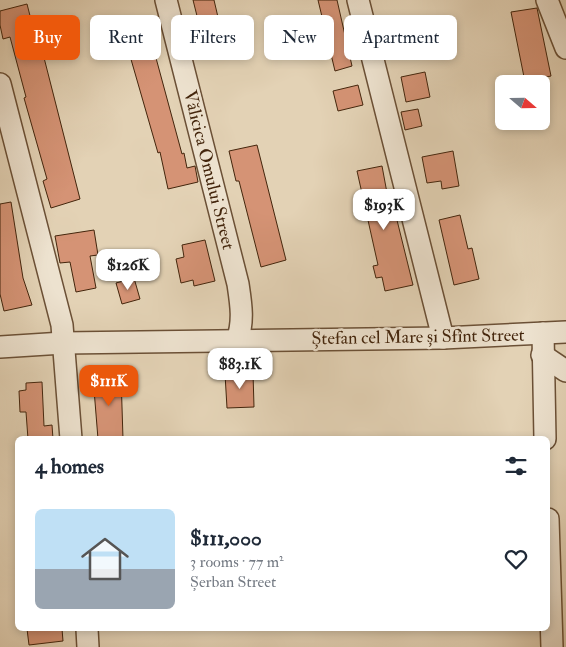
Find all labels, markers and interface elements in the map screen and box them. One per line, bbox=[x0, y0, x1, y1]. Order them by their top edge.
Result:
chip: Buy bbox=[15, 15, 80, 60]
chip: Rent bbox=[90, 15, 161, 60]
chip: Filters bbox=[171, 15, 254, 60]
chip: New bbox=[264, 15, 334, 60]
chip: Apartment bbox=[344, 15, 457, 60]
north arrow bbox=[495, 75, 550, 130]
map controls bbox=[495, 75, 550, 130]
street label: Vălicica Omului Street bbox=[178, 88, 240, 252]
pin: $193K bbox=[349, 188, 419, 231]
text: $193K bbox=[364, 195, 404, 215]
pin: $126K bbox=[93, 248, 163, 291]
text: $126K bbox=[107, 255, 149, 275]
street label: Ștefan cel Mare și Sfînt Street bbox=[311, 324, 525, 350]
pin: $83.1K bbox=[199, 348, 281, 390]
text: $83.1K bbox=[219, 354, 261, 374]
pin: $111K bbox=[74, 364, 144, 407]
text: $111K bbox=[90, 371, 128, 391]
icon: filters bbox=[502, 452, 530, 480]
text: 4 homes bbox=[35, 453, 104, 480]
text: $111,000 bbox=[190, 525, 262, 552]
icon: home bbox=[75, 529, 135, 589]
icon: heart bbox=[502, 545, 530, 573]
text: 3 rooms · 77 m² bbox=[190, 552, 284, 572]
text: Șerban Street bbox=[190, 572, 276, 592]

